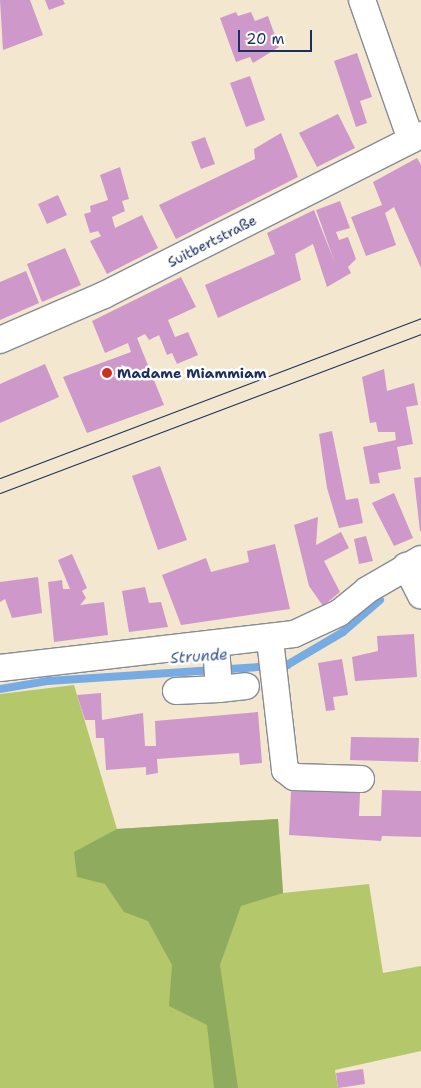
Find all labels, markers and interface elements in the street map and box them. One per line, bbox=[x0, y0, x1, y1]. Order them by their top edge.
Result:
scale bar bbox=[241, 20, 315, 52]
text: 20 m bbox=[246, 29, 285, 49]
street label: Suitbertstraße bbox=[165, 211, 259, 271]
place label: Madame Miammiam bbox=[117, 365, 266, 381]
marker: Madame Miammiam bbox=[101, 367, 113, 379]
water label: Strunde bbox=[170, 646, 228, 668]

